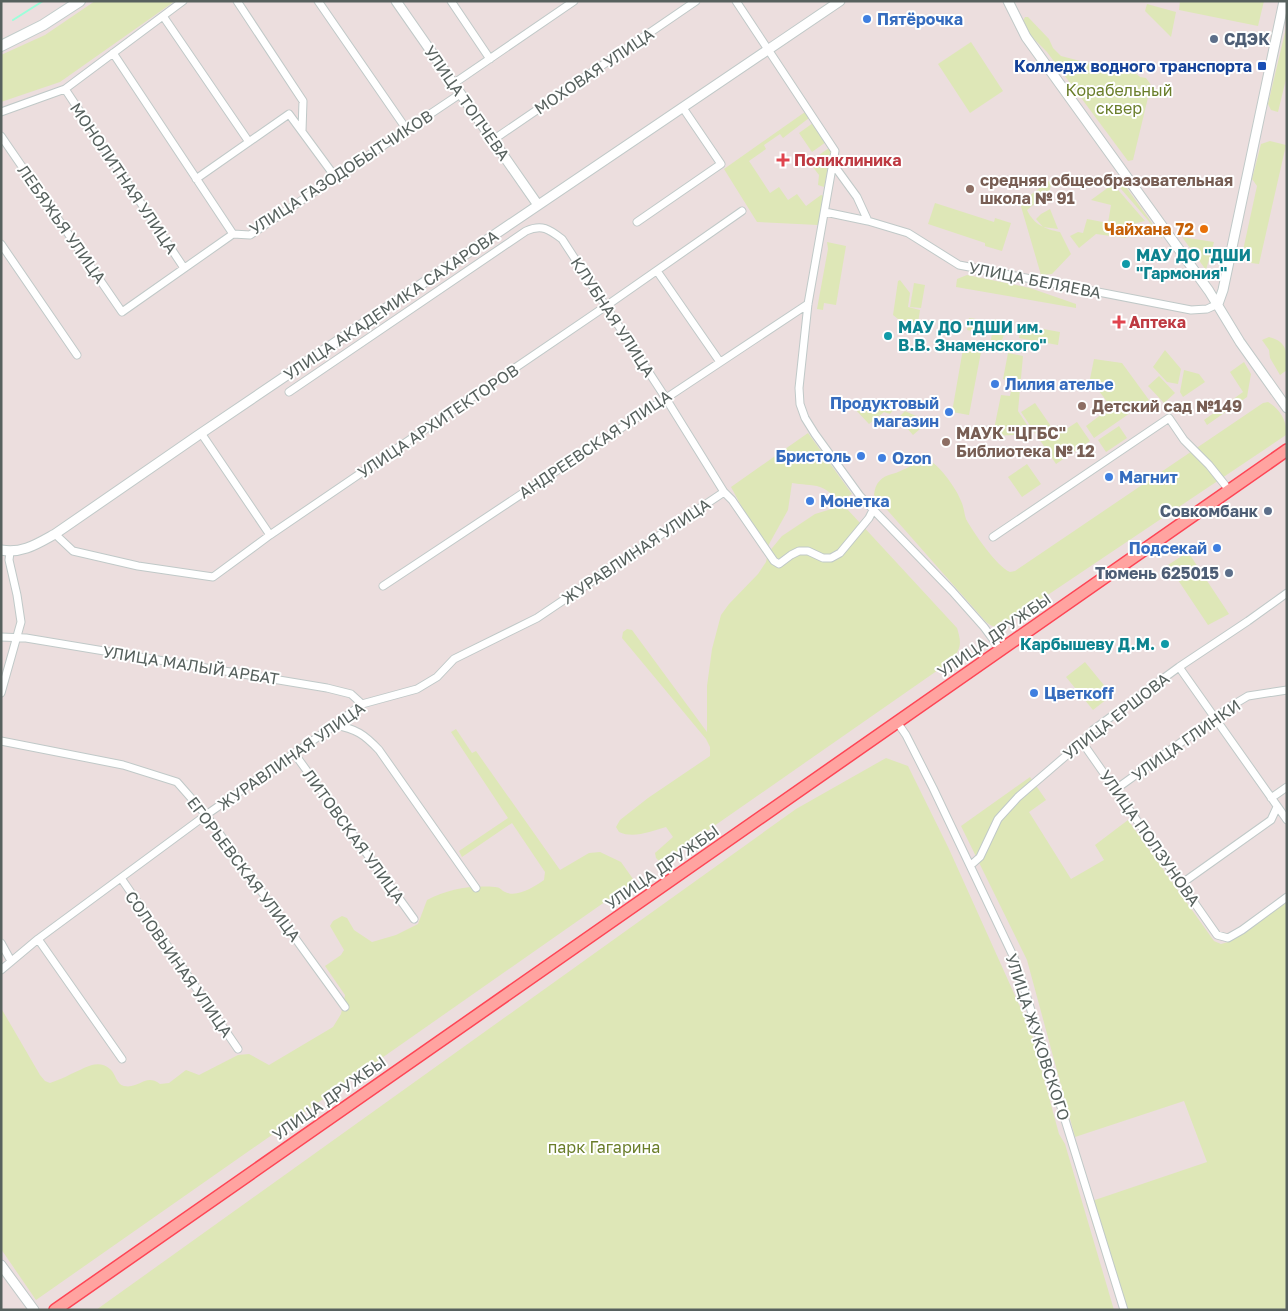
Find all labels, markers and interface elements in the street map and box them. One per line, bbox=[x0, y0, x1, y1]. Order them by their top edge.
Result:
place label: Пятёрочка bbox=[877, 9, 963, 29]
marker: Пятёрочка bbox=[861, 13, 873, 25]
street label: МОХОВАЯ УЛИЦА bbox=[530, 23, 658, 119]
place label: СДЭК bbox=[1224, 29, 1270, 49]
marker: СДЭК bbox=[1208, 33, 1220, 45]
street label: УЛИЦА ТОПЧЕВА bbox=[420, 42, 514, 165]
place label: Колледж водного транспорта bbox=[1014, 56, 1252, 76]
marker: Колледж водного транспорта bbox=[1256, 60, 1268, 72]
park label: Корабельный сквер bbox=[1066, 80, 1172, 118]
street label: МОНОЛИТНАЯ УЛИЦА bbox=[66, 99, 182, 258]
street label: УЛИЦА ГАЗОДОБЫТЧИКОВ bbox=[246, 105, 436, 239]
place label: Поликлиника bbox=[794, 150, 901, 170]
marker: Поликлиника bbox=[776, 153, 790, 167]
street label: ЛЕБЯЖЬЯ УЛИЦА bbox=[14, 161, 111, 287]
place label: средняя общеобразовательная школа № 91 bbox=[980, 170, 1233, 208]
marker: средняя общеобразовательная школа № 91 bbox=[964, 183, 976, 195]
place label: Чайхана 72 bbox=[1104, 219, 1194, 239]
marker: Чайхана 72 bbox=[1198, 223, 1210, 235]
street label: УЛИЦА АКАДЕМИКА САХАРОВА bbox=[280, 225, 502, 384]
place label: МАУ ДО "ДШИ "Гармония" bbox=[1136, 245, 1251, 283]
street label: КЛУБНАЯ УЛИЦА bbox=[567, 253, 659, 381]
street label: УЛИЦА БЕЛЯЕВА bbox=[967, 257, 1103, 303]
marker: МАУ ДО "ДШИ "Гармония" bbox=[1120, 258, 1132, 270]
place label: Аптека bbox=[1129, 312, 1186, 332]
marker: Аптека bbox=[1113, 316, 1125, 328]
place label: МАУ ДО "ДШИ им. В.В. Знаменского" bbox=[898, 317, 1047, 355]
marker: МАУ ДО "ДШИ им. В.В. Знаменского" bbox=[882, 330, 894, 342]
street label: УЛИЦА АРХИТЕКТОРОВ bbox=[354, 360, 522, 482]
place label: Лилия ателье bbox=[1005, 374, 1114, 394]
marker: Лилия ателье bbox=[989, 378, 1001, 390]
street label: АНДРЕЕВСКАЯ УЛИЦА bbox=[515, 385, 675, 503]
place label: Продуктовый магазин bbox=[830, 393, 939, 431]
place label: Детский сад №149 bbox=[1092, 396, 1242, 416]
marker: Детский сад №149 bbox=[1076, 400, 1088, 412]
marker: Продуктовый магазин bbox=[943, 406, 955, 418]
place label: МАУК "ЦГБС" Библиотека № 12 bbox=[956, 423, 1095, 461]
marker: МАУК "ЦГБС" Библиотека № 12 bbox=[940, 436, 952, 448]
place label: Бристоль bbox=[775, 446, 851, 466]
place label: Ozon bbox=[892, 448, 932, 468]
marker: Бристоль bbox=[855, 450, 867, 462]
marker: Ozon bbox=[876, 452, 888, 464]
place label: Магнит bbox=[1119, 467, 1178, 487]
marker: Магнит bbox=[1103, 471, 1115, 483]
place label: Монетка bbox=[820, 491, 890, 511]
street label: ЖУРАВЛИНАЯ УЛИЦА bbox=[558, 494, 714, 608]
marker: Монетка bbox=[804, 495, 816, 507]
place label: Совкомбанк bbox=[1160, 501, 1259, 521]
marker: Совкомбанк bbox=[1262, 505, 1274, 517]
place label: Подсекай bbox=[1129, 538, 1207, 558]
marker: Подсекай bbox=[1211, 542, 1223, 554]
place label: Тюмень 625015 bbox=[1095, 563, 1219, 583]
marker: Тюмень 625015 bbox=[1223, 567, 1235, 579]
street label: УЛИЦА ДРУЖБЫ bbox=[933, 588, 1055, 682]
place label: Карбышеву Д.М. bbox=[1020, 634, 1155, 654]
marker: Карбышеву Д.М. bbox=[1159, 638, 1171, 650]
street label: УЛИЦА МАЛЫЙ АРБАТ bbox=[101, 641, 281, 689]
street label: УЛИЦА ЕРШОВА bbox=[1059, 668, 1173, 764]
place label: Цветкоff bbox=[1044, 683, 1114, 703]
marker: Цветкоff bbox=[1028, 687, 1040, 699]
street label: УЛИЦА ГЛИНКИ bbox=[1128, 695, 1244, 785]
street label: ЖУРАВЛИНАЯ УЛИЦА bbox=[214, 697, 369, 814]
street label: ЛИТОВСКАЯ УЛИЦА bbox=[299, 765, 409, 907]
street label: УЛИЦА ПОЛЗУНОВА bbox=[1095, 766, 1205, 910]
street label: ЕГОРЬЕВСКАЯ УЛИЦА bbox=[183, 793, 305, 946]
street label: УЛИЦА ДРУЖБЫ bbox=[601, 820, 723, 914]
street label: СОЛОВЬИНАЯ УЛИЦА bbox=[121, 887, 237, 1041]
street label: УЛИЦА ЖУКОВСКОГО bbox=[1002, 951, 1074, 1123]
street label: УЛИЦА ДРУЖБЫ bbox=[268, 1051, 390, 1145]
park label: парк Гагарина bbox=[548, 1137, 660, 1157]

